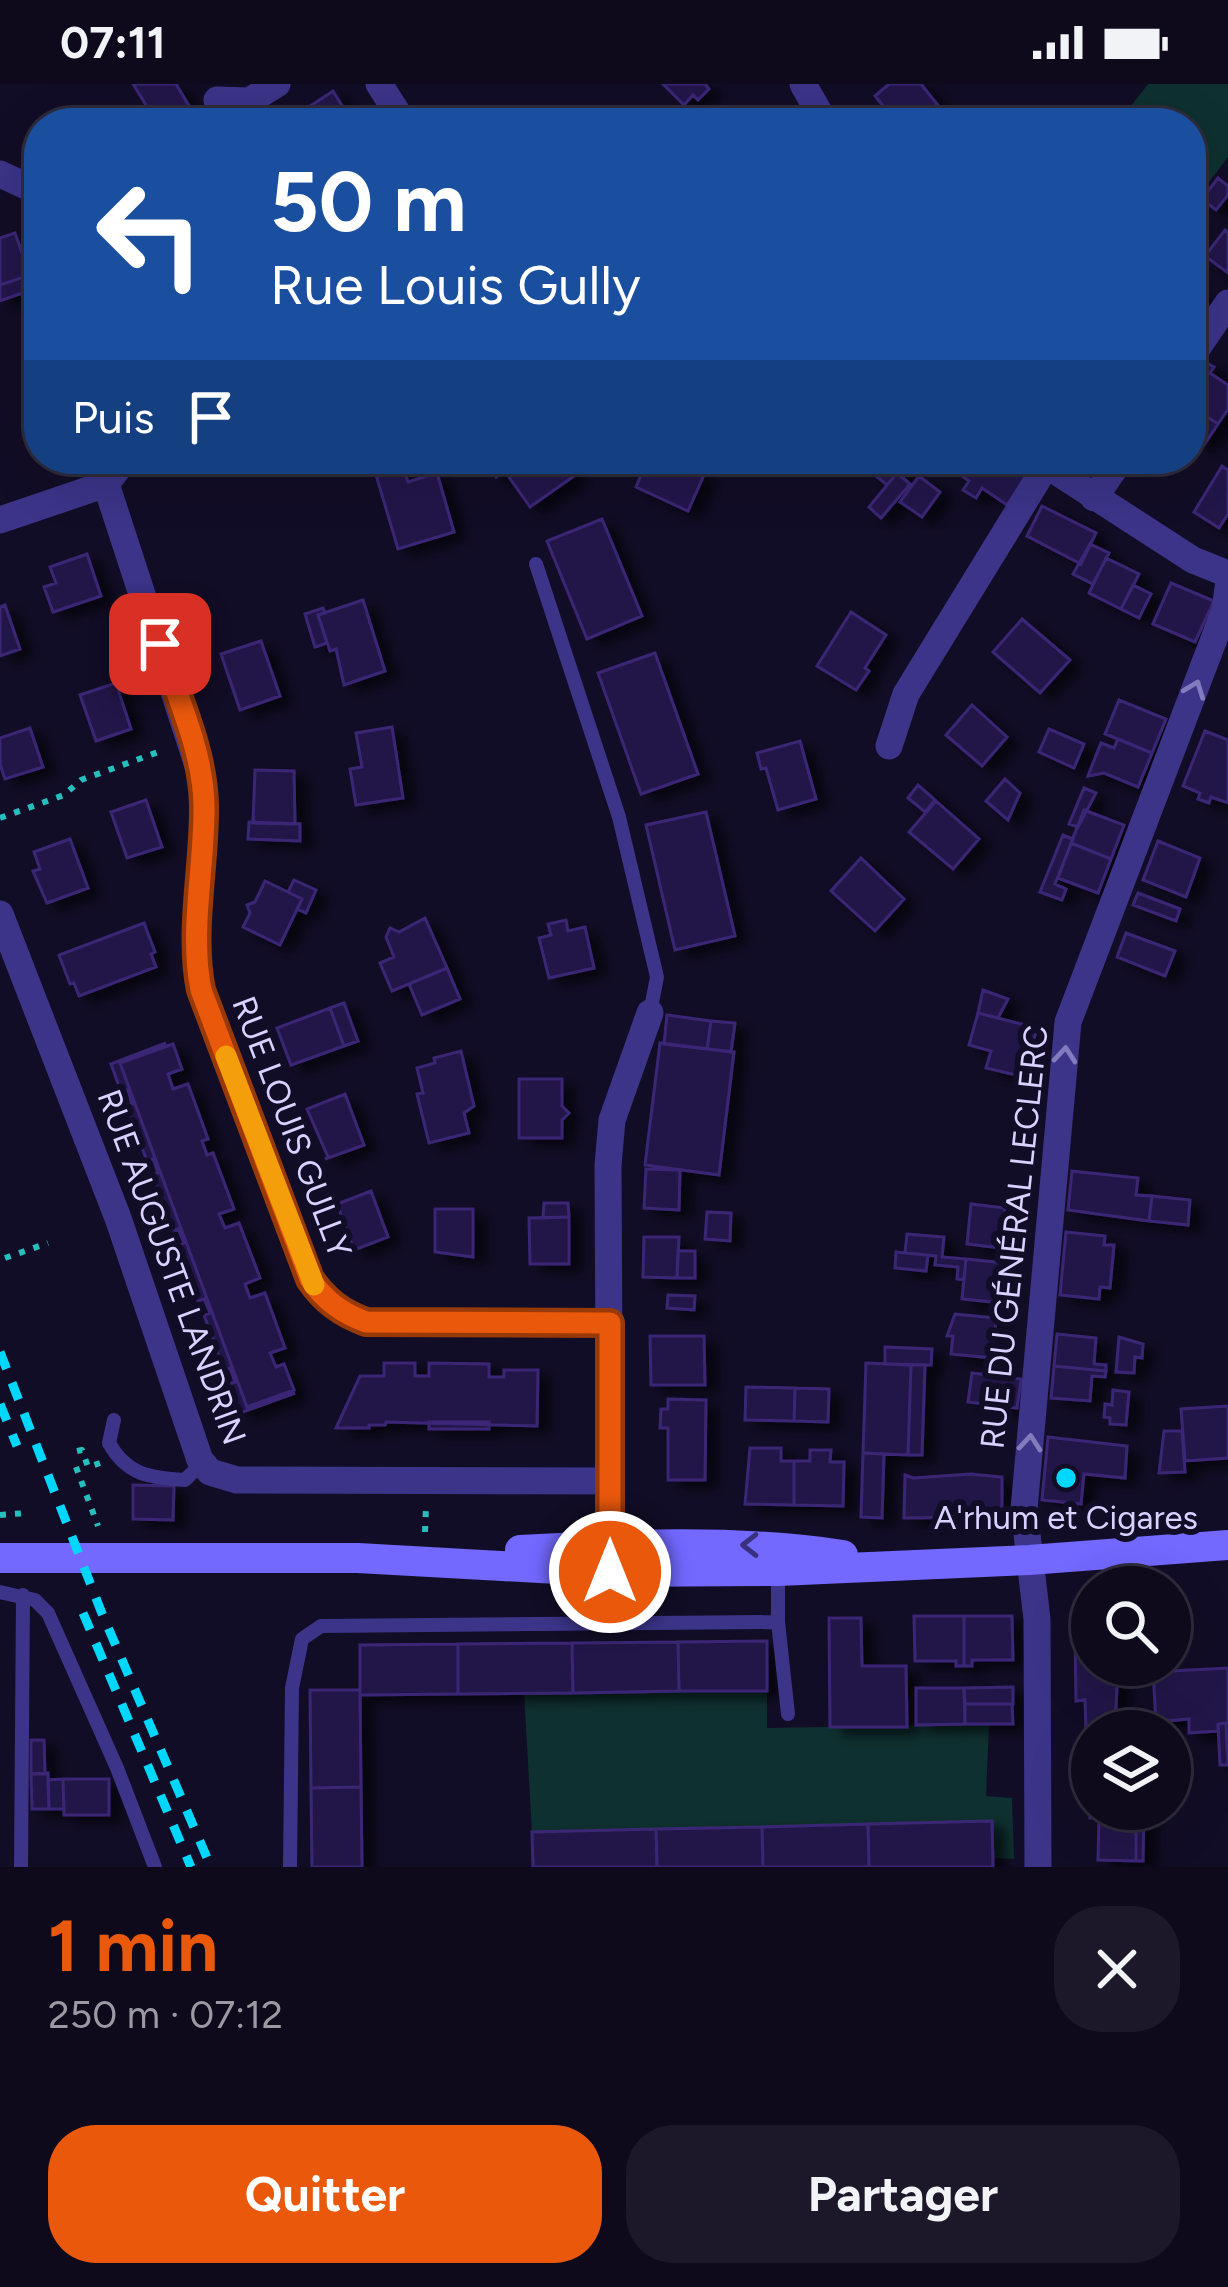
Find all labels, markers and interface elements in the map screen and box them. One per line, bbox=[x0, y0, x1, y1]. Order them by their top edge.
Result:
text: 07:11 bbox=[60, 15, 166, 69]
text: 50 m bbox=[270, 151, 466, 252]
icon: left bbox=[72, 156, 228, 312]
text: Rue Louis Gully bbox=[270, 253, 641, 318]
icon: arrive bbox=[178, 384, 244, 450]
text: Puis bbox=[72, 390, 154, 444]
pin bbox=[109, 593, 211, 695]
icon: arrive bbox=[127, 611, 193, 677]
one-way arrow bbox=[1181, 679, 1206, 700]
street label: RUE LOUIS GULLY bbox=[224, 991, 360, 1263]
street label: RUE DU GÉNÉRAL LECLERC bbox=[972, 1023, 1056, 1451]
one-way arrow bbox=[1052, 1045, 1077, 1064]
street label: RUE AUGUSTE LANDRIN bbox=[90, 1084, 254, 1450]
one-way arrow bbox=[1016, 1434, 1042, 1453]
marker: A'rhum et Cigares bbox=[1053, 1465, 1079, 1491]
place label: A'rhum et Cigares bbox=[934, 1498, 1198, 1537]
position arrow bbox=[547, 1509, 673, 1635]
one-way arrow bbox=[740, 1532, 758, 1558]
map controls bbox=[1071, 1566, 1191, 1830]
button: search bbox=[1071, 1566, 1191, 1686]
button: layers bbox=[1071, 1710, 1191, 1830]
text: 1 min bbox=[48, 1903, 218, 1989]
button: close bbox=[1054, 1906, 1180, 2032]
text: 250 m · 07:12 bbox=[48, 1991, 283, 2038]
button: Quitter bbox=[48, 2125, 602, 2263]
button: Partager bbox=[626, 2125, 1180, 2263]

